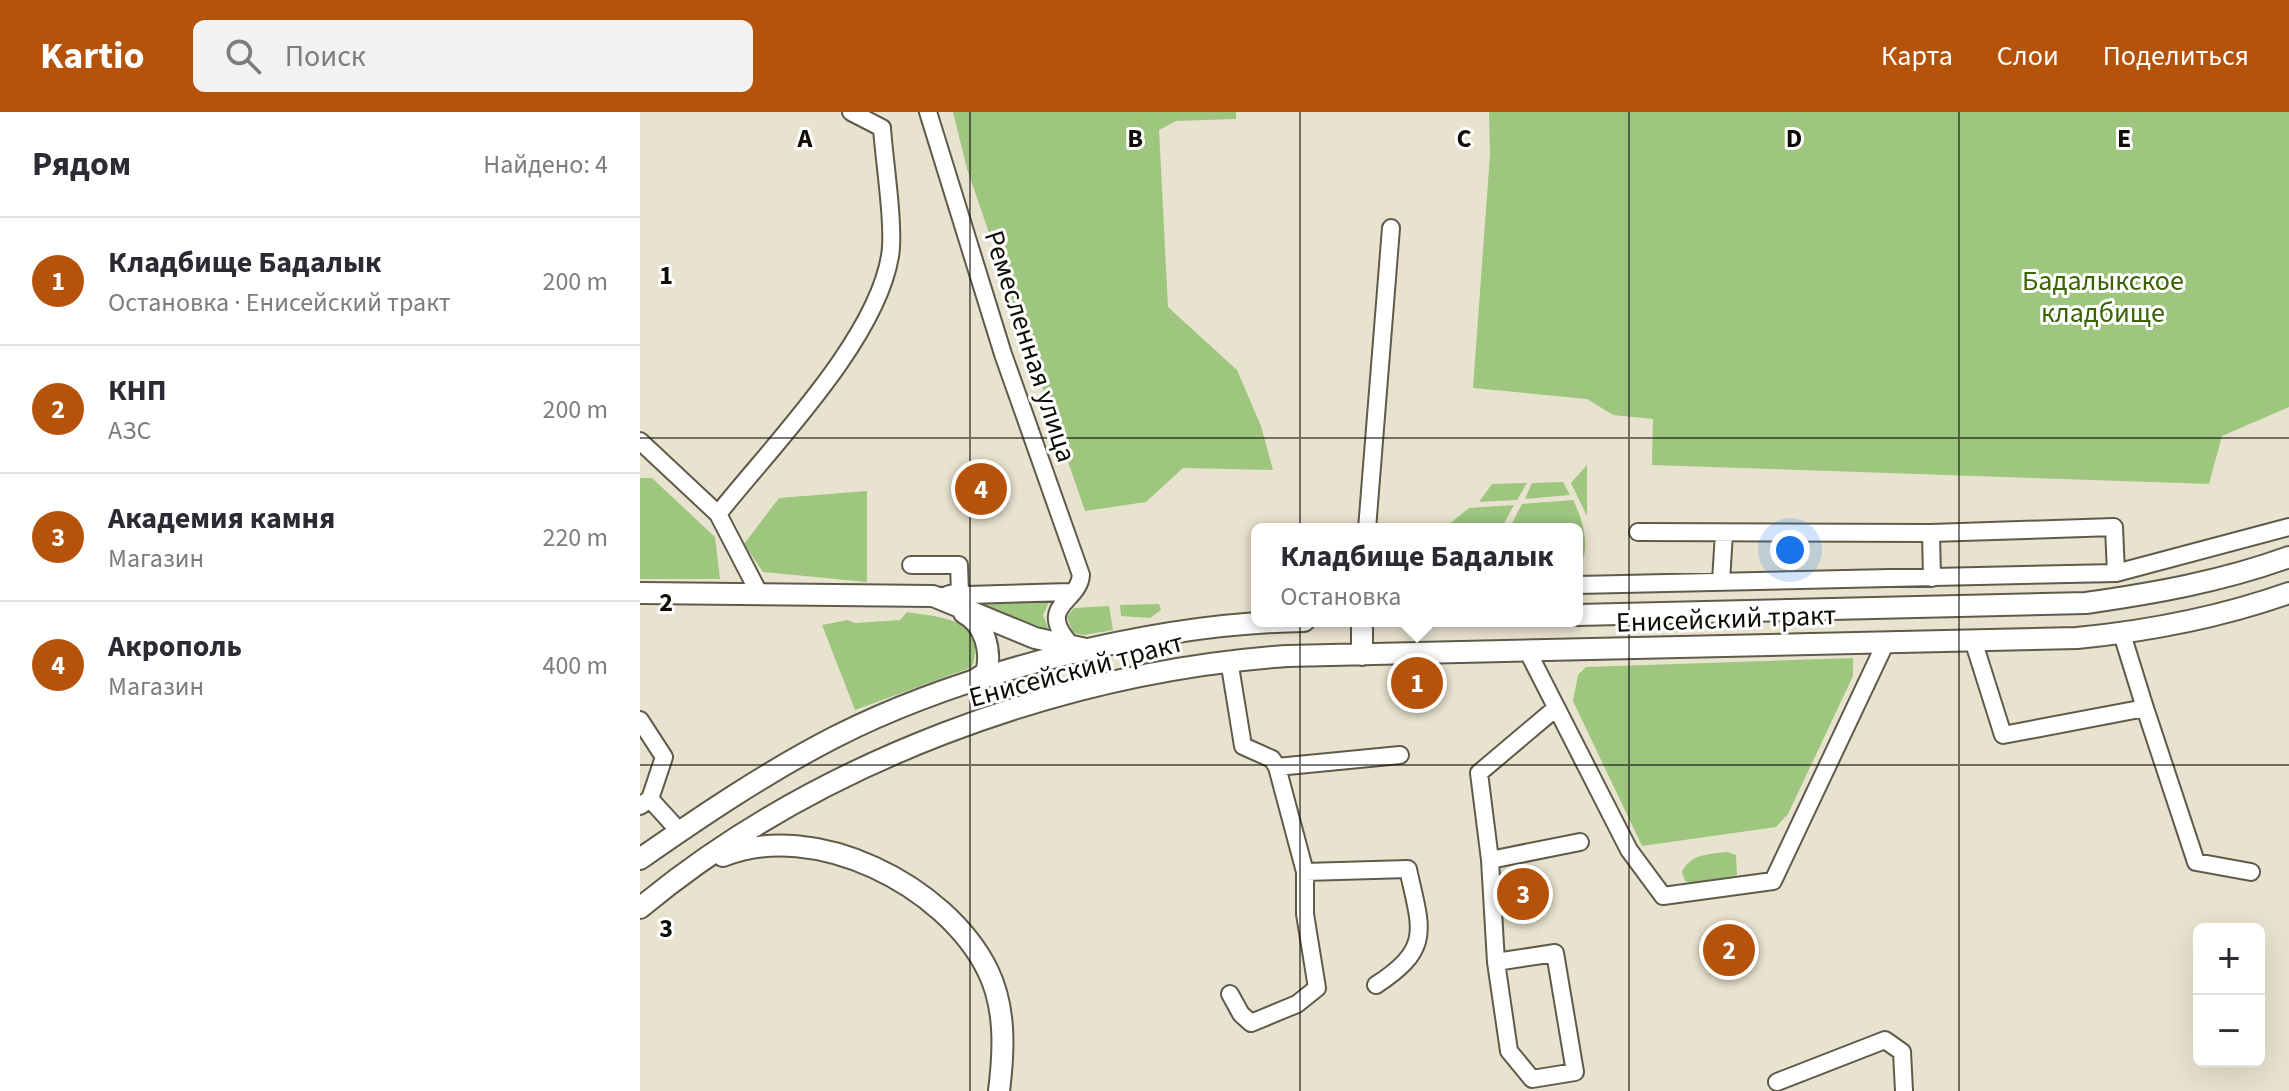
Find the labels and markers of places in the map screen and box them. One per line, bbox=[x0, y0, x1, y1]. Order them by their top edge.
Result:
pin: 4 bbox=[955, 459, 1007, 519]
pin: 1 bbox=[1391, 653, 1443, 713]
pin: 3 bbox=[1497, 864, 1549, 924]
pin: 2 bbox=[1703, 920, 1755, 980]

